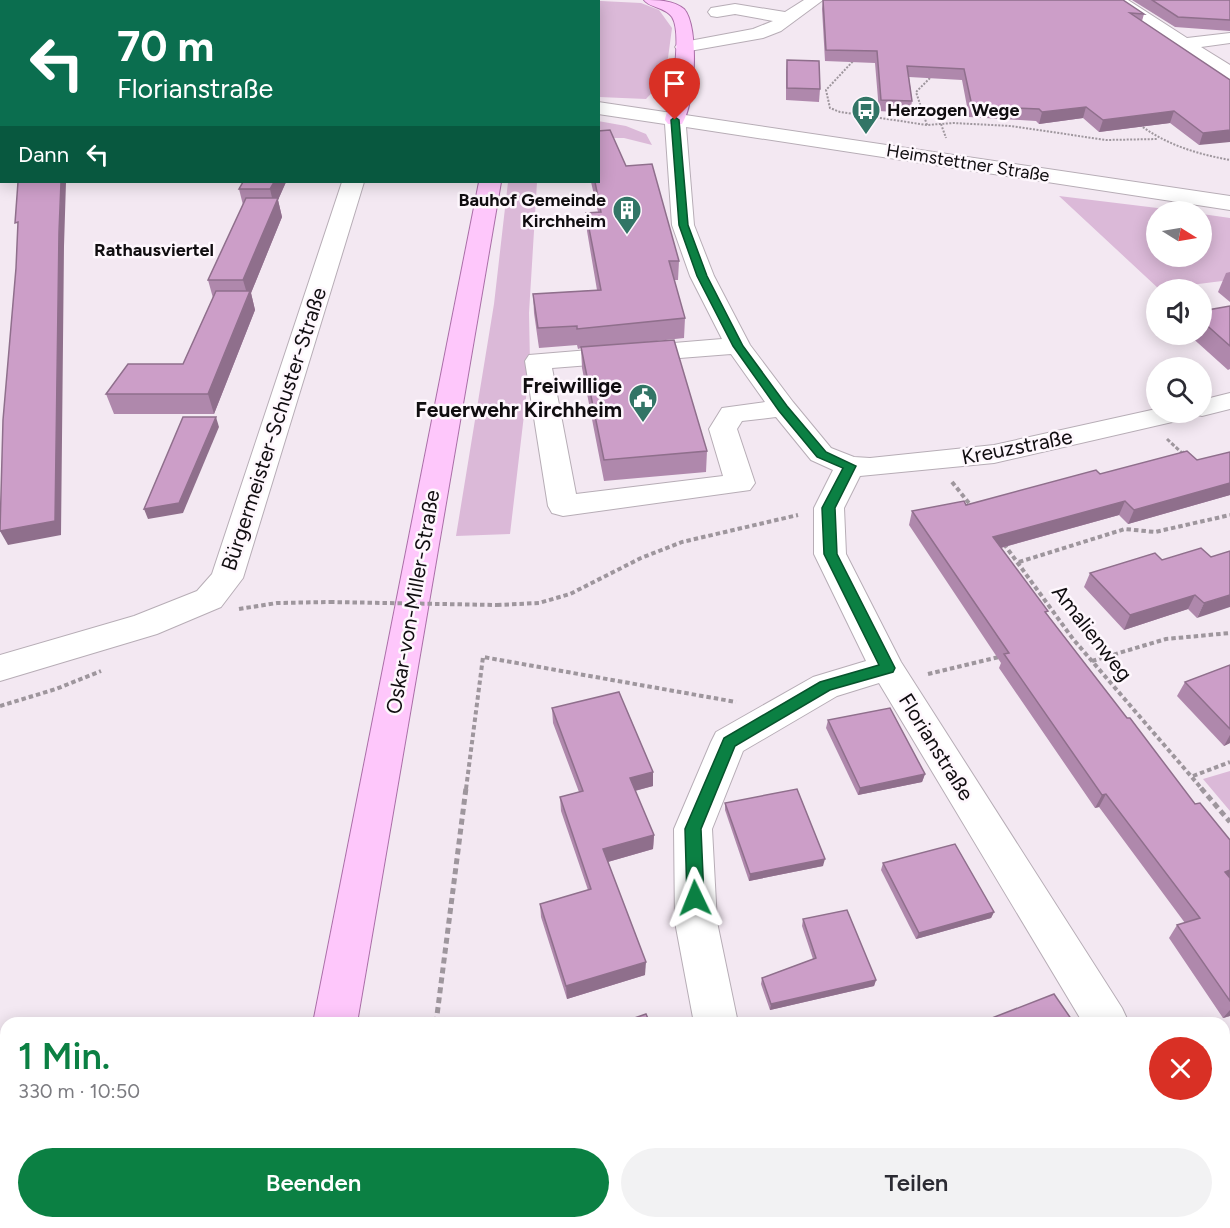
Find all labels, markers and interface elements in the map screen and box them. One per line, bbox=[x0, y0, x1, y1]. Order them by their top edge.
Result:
text: 70 m bbox=[117, 21, 214, 72]
icon: left bbox=[18, 24, 96, 102]
pin bbox=[649, 58, 700, 120]
icon: arrive bbox=[658, 67, 691, 100]
text: Florianstraße bbox=[117, 72, 273, 105]
bus stop icon: Herzogen Wege bbox=[850, 94, 882, 136]
place label: Herzogen Wege bbox=[887, 99, 1019, 121]
icon: left bbox=[81, 138, 114, 171]
street label: Heimstettner Straße bbox=[885, 139, 1051, 187]
text: Dann bbox=[18, 141, 69, 168]
place label: Bauhof Gemeinde Kirchheim bbox=[458, 189, 606, 232]
building icon: Bauhof Gemeinde Kirchheim bbox=[611, 194, 643, 236]
north arrow bbox=[1146, 201, 1212, 267]
map controls bbox=[1146, 201, 1212, 423]
district label: Rathausviertel bbox=[94, 239, 214, 261]
button: sound bbox=[1146, 279, 1212, 345]
street label: Bürgermeister-Schuster-Straße bbox=[216, 284, 331, 574]
button: search bbox=[1146, 357, 1212, 423]
place label: Freiwillige Feuerwehr Kirchheim bbox=[415, 373, 622, 422]
public building icon: Freiwillige Feuerwehr Kirchheim bbox=[627, 382, 659, 424]
street label: Kreuzstraße bbox=[959, 424, 1074, 469]
street label: Oskar-von-Miller-Straße bbox=[380, 488, 445, 716]
street label: Amalienweg bbox=[1047, 580, 1138, 686]
street label: Florianstraße bbox=[894, 689, 979, 805]
position arrow bbox=[663, 866, 727, 930]
text: 1 Min. bbox=[18, 1035, 110, 1078]
button: close bbox=[1149, 1037, 1212, 1100]
text: 330 m · 10:50 bbox=[18, 1079, 140, 1103]
button: Beenden bbox=[18, 1148, 609, 1217]
button: Teilen bbox=[621, 1148, 1212, 1217]

